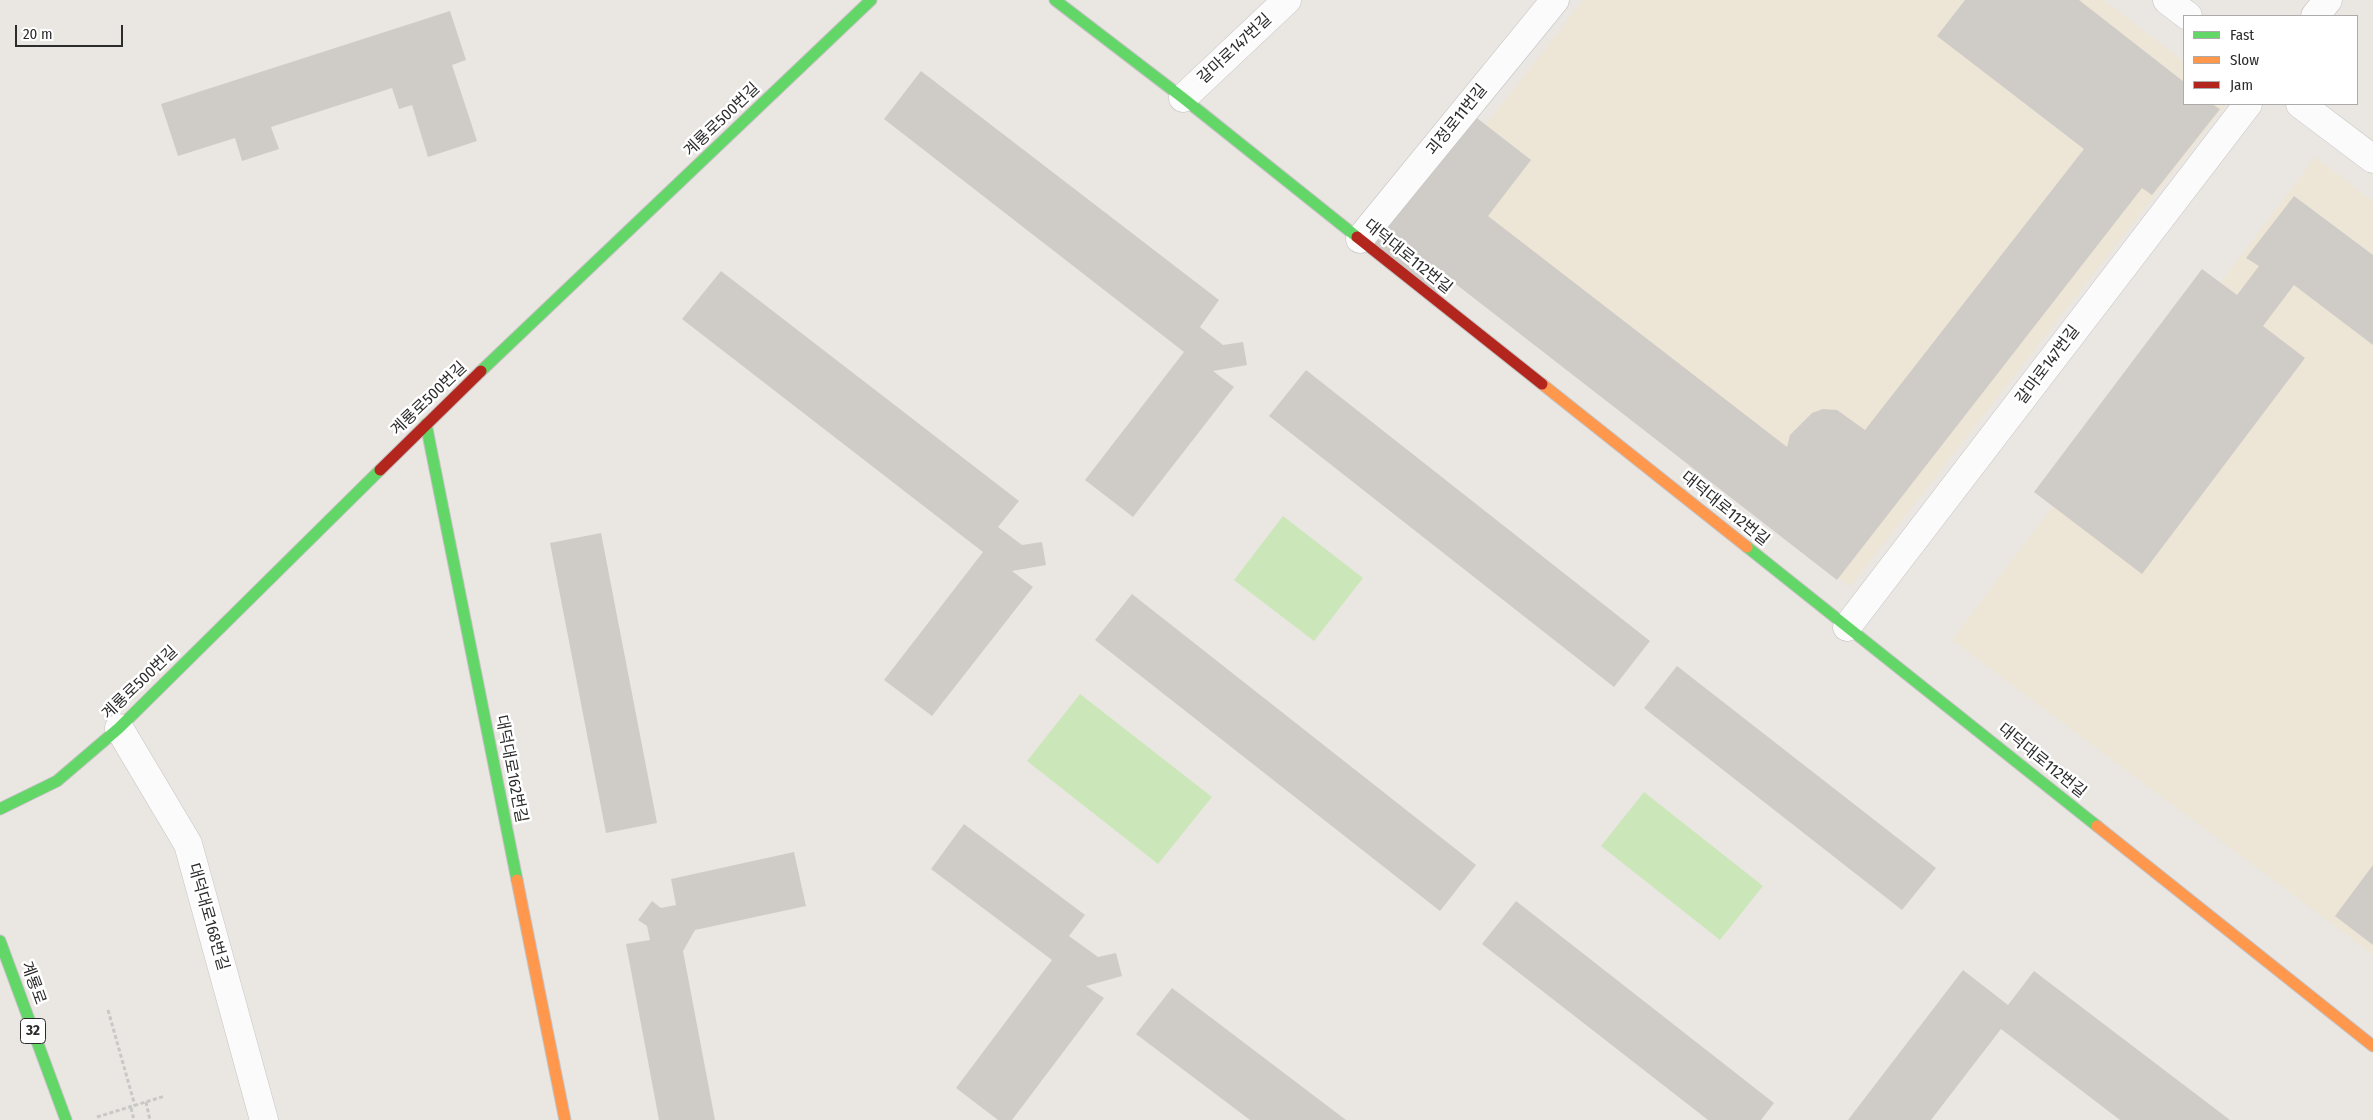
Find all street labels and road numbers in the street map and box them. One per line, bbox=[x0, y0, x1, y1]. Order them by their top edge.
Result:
street label: 갈마로147번길 bbox=[1194, 10, 1276, 88]
street label: 계룡로500번길 bbox=[680, 79, 764, 161]
street label: 괴정로11번길 bbox=[1423, 81, 1491, 159]
street label: 대덕대로112번길 bbox=[1360, 216, 1456, 298]
street label: 갈마로147번길 bbox=[2012, 322, 2084, 408]
street label: 계룡로500번길 bbox=[387, 358, 471, 440]
street label: 대덕대로112번길 bbox=[1677, 468, 1773, 550]
street label: 계룡로500번길 bbox=[98, 642, 182, 724]
street label: 대덕대로162번길 bbox=[491, 713, 531, 825]
street label: 대덕대로112번길 bbox=[1994, 720, 2090, 802]
street label: 대덕대로168번길 bbox=[184, 861, 232, 973]
street label: 계룡로 bbox=[16, 959, 50, 1007]
road number: 32 bbox=[20, 1018, 46, 1044]

